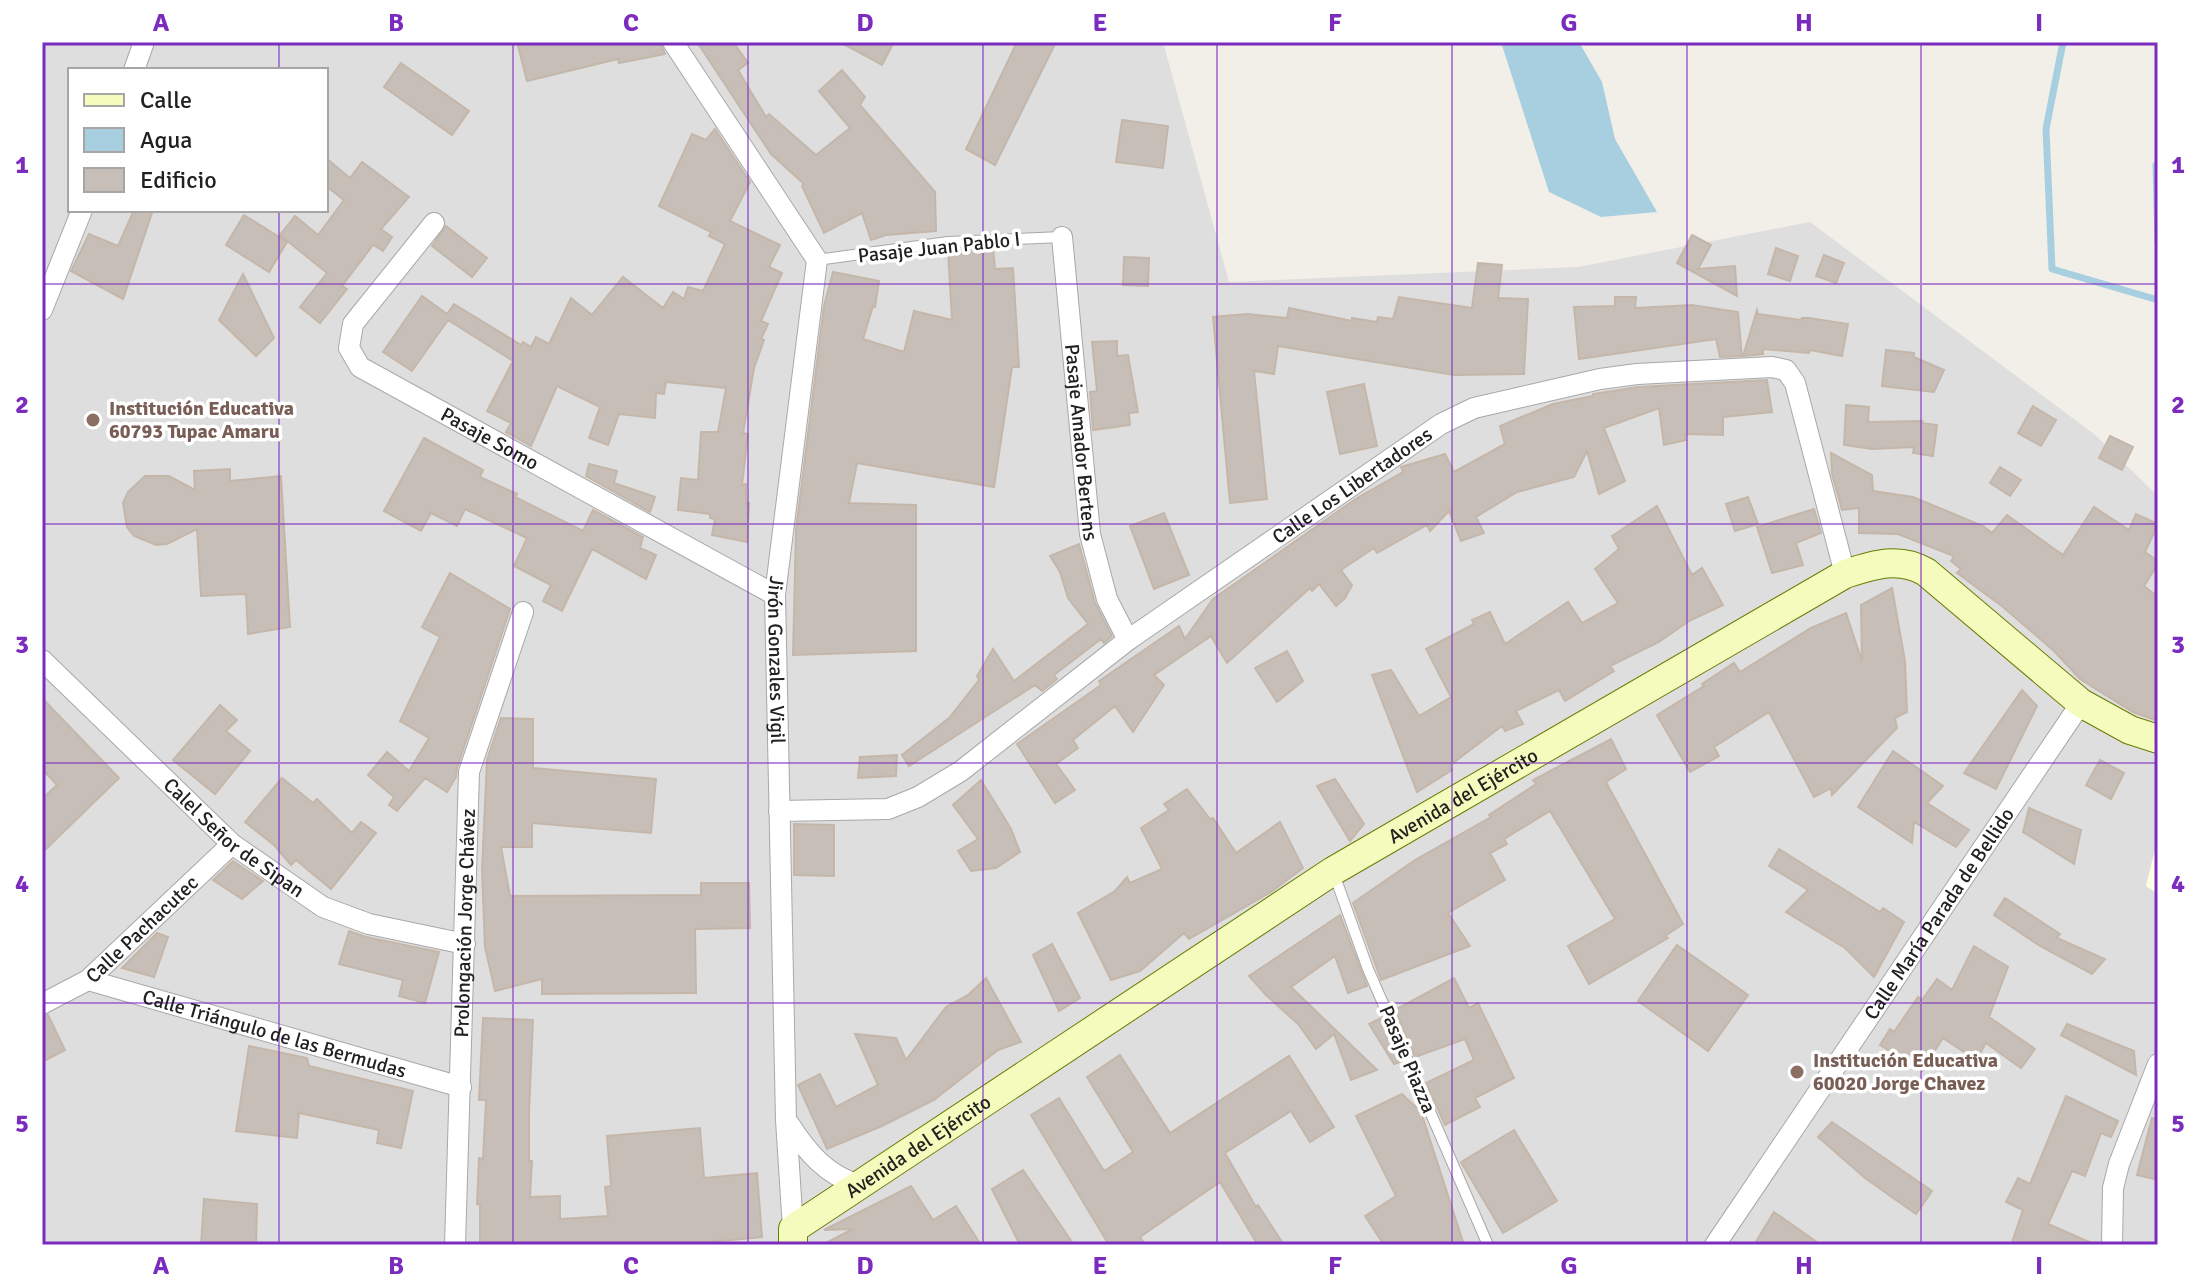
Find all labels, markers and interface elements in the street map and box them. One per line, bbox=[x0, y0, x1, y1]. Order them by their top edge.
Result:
text: A bbox=[153, 7, 170, 39]
text: B bbox=[388, 7, 404, 39]
text: C bbox=[623, 7, 639, 39]
text: D bbox=[856, 7, 874, 39]
text: E bbox=[1093, 7, 1107, 39]
text: F bbox=[1328, 7, 1342, 39]
text: G bbox=[1560, 7, 1578, 39]
text: H bbox=[1795, 7, 1813, 39]
text: I bbox=[2035, 7, 2043, 39]
legend bbox=[68, 68, 328, 212]
text: Calle bbox=[140, 85, 192, 115]
text: Agua bbox=[140, 125, 192, 155]
text: 1 bbox=[15, 149, 29, 181]
text: 1 bbox=[2171, 149, 2185, 181]
text: Edificio bbox=[140, 165, 217, 195]
street label: Pasaje Juan Pablo I bbox=[857, 227, 1022, 268]
street label: Pasaje Amador Bertens bbox=[1059, 343, 1103, 544]
text: 2 bbox=[15, 389, 29, 421]
text: 2 bbox=[2171, 389, 2185, 421]
place label: Institución Educativa 60793 Tupac Amaru bbox=[109, 396, 294, 444]
street label: Pasaje Somo bbox=[436, 402, 543, 476]
marker: Institución Educativa 60793 Tupac Amaru bbox=[84, 411, 102, 429]
street label: Calle Los Libertadores bbox=[1267, 422, 1437, 550]
street label: Jirón Gonzales Vigil bbox=[762, 575, 790, 744]
text: 3 bbox=[15, 629, 29, 661]
text: 3 bbox=[2171, 629, 2185, 661]
street label: Avenida del Ejército bbox=[1384, 743, 1543, 849]
street label: Calel Señor de Sipan bbox=[158, 773, 309, 903]
street label: Calle María Parada de Bellido bbox=[1859, 803, 2020, 1025]
street label: Prolongación Jorge Chávez bbox=[449, 808, 481, 1038]
text: 4 bbox=[15, 868, 29, 900]
text: 4 bbox=[2171, 868, 2185, 900]
street label: Calle Pachacutec bbox=[81, 870, 204, 989]
street label: Calle Triángulo de las Bermudas bbox=[140, 984, 409, 1084]
street label: Pasaje Piazza bbox=[1374, 1001, 1441, 1117]
place label: Institución Educativa 60020 Jorge Chavez bbox=[1813, 1048, 1998, 1096]
marker: Institución Educativa 60020 Jorge Chavez bbox=[1788, 1063, 1806, 1081]
street label: Avenida del Ejército bbox=[841, 1089, 996, 1204]
text: 5 bbox=[15, 1108, 29, 1140]
text: 5 bbox=[2171, 1108, 2185, 1140]
text: A bbox=[153, 1250, 170, 1282]
text: B bbox=[388, 1250, 404, 1282]
text: C bbox=[623, 1250, 639, 1282]
text: D bbox=[856, 1250, 874, 1282]
text: E bbox=[1093, 1250, 1107, 1282]
text: F bbox=[1328, 1250, 1342, 1282]
text: G bbox=[1560, 1250, 1578, 1282]
text: H bbox=[1795, 1250, 1813, 1282]
text: I bbox=[2035, 1250, 2043, 1282]

